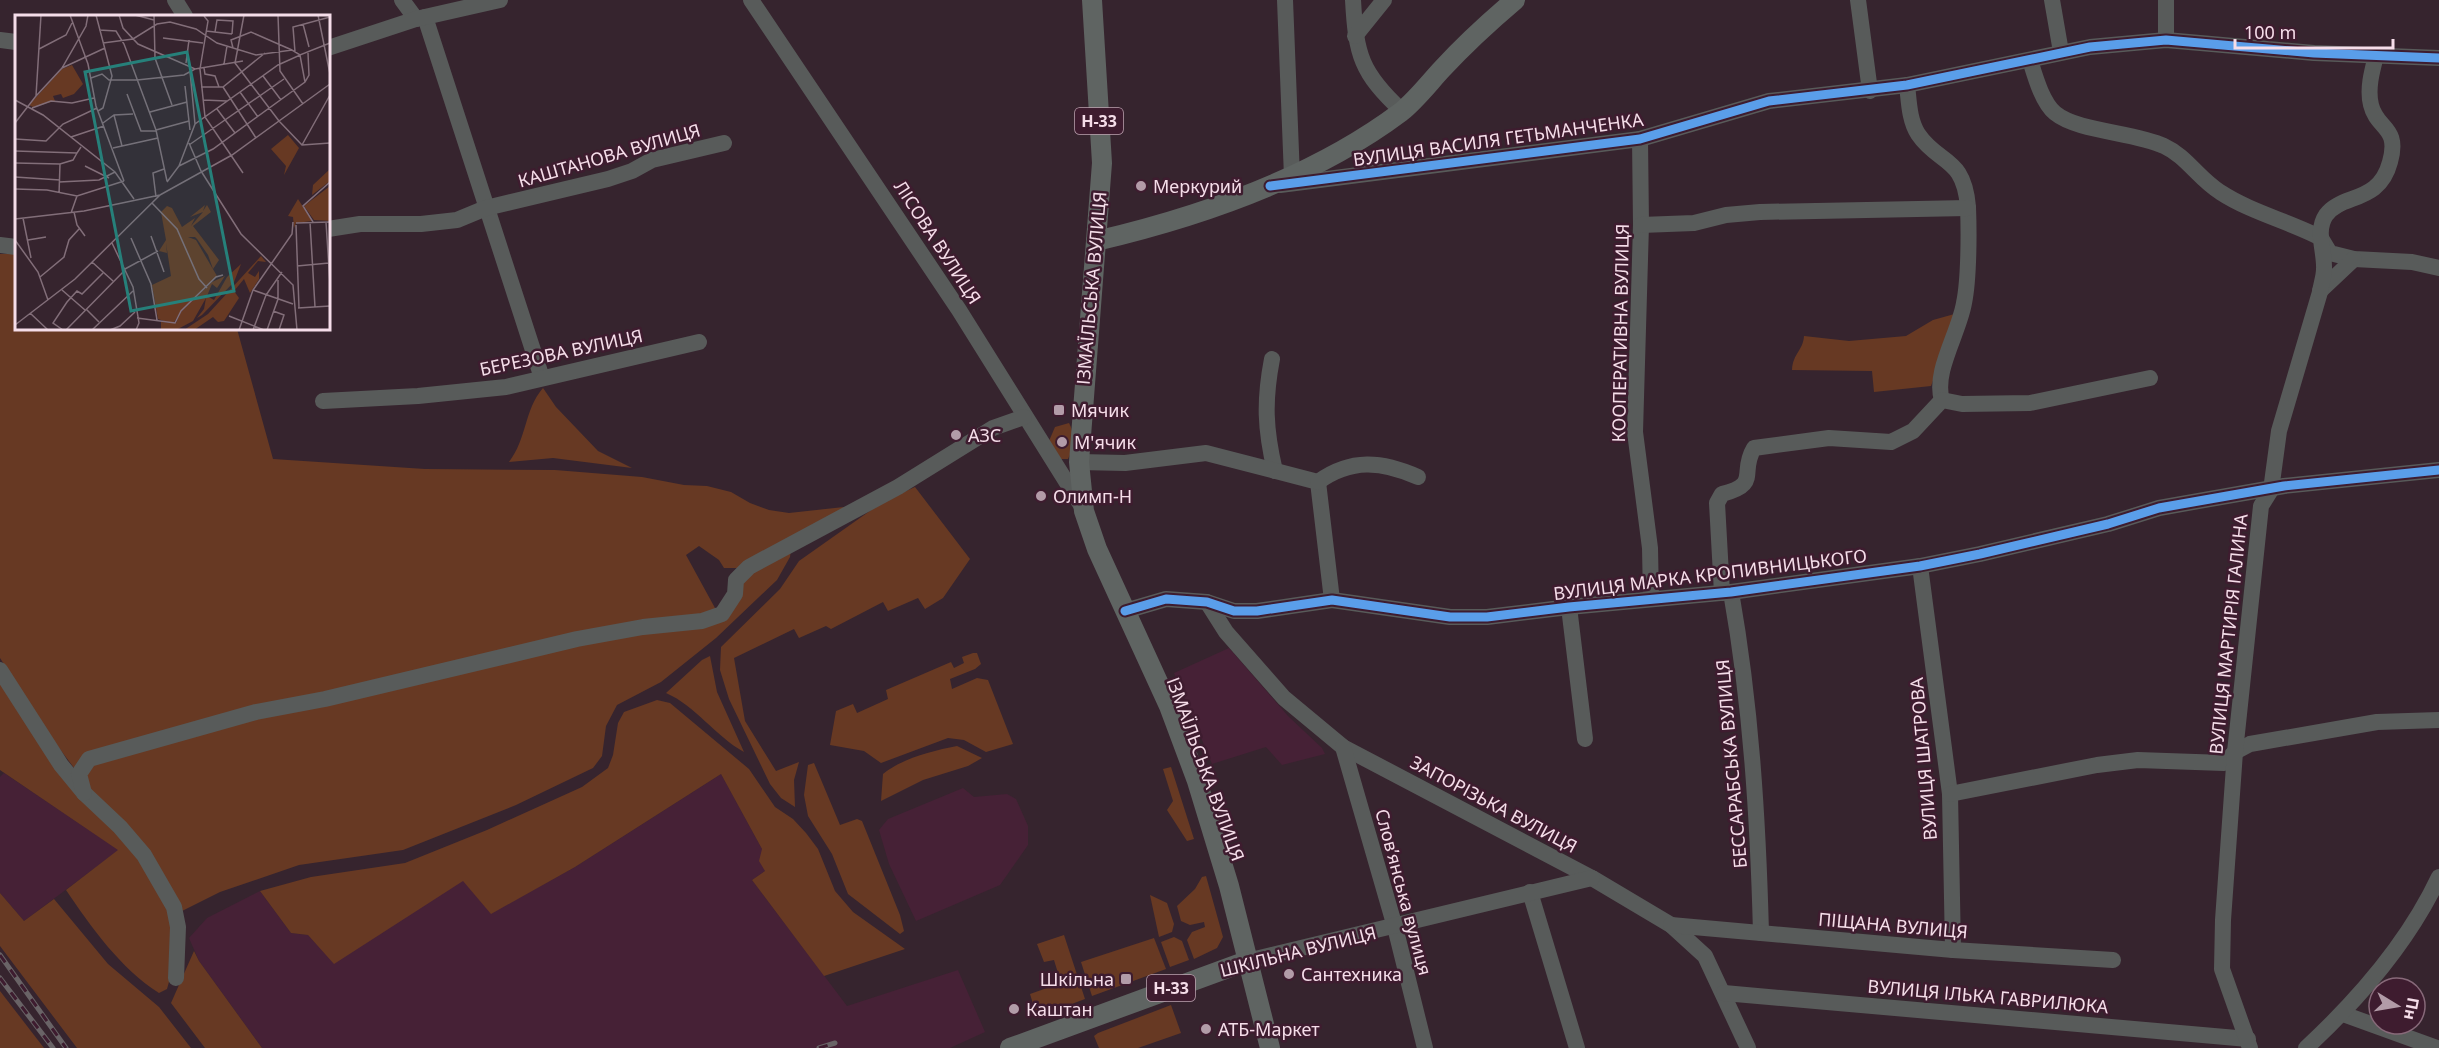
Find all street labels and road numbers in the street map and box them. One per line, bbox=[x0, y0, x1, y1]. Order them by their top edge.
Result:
street label: ВУЛИЦЯ ВАСИЛЯ ГЕТЬМАНЧЕНКА bbox=[1351, 107, 1645, 171]
road number: Н-33 bbox=[1075, 108, 1123, 134]
street label: КАШТАНОВА ВУЛИЦЯ bbox=[515, 117, 703, 193]
street label: ЛІСОВА ВУЛИЦЯ bbox=[889, 176, 987, 308]
street label: ІЗМАЇЛЬСЬКА ВУЛИЦЯ bbox=[1071, 190, 1111, 386]
street label: КООПЕРАТИВНА ВУЛИЦЯ bbox=[1606, 223, 1634, 443]
street label: БЕРЕЗОВА ВУЛИЦЯ bbox=[477, 323, 645, 381]
street label: ВУЛИЦЯ МАРТИРІЯ ГАЛИНА bbox=[2203, 512, 2253, 755]
street label: ВУЛИЦЯ МАРКА КРОПИВНИЦЬКОГО bbox=[1552, 543, 1868, 605]
street label: БЕССАРАБСЬКА ВУЛИЦЯ bbox=[1710, 658, 1752, 870]
street label: ІЗМАЇЛЬСЬКА ВУЛИЦЯ bbox=[1162, 674, 1250, 864]
street label: ВУЛИЦЯ ШАТРОВА bbox=[1904, 676, 1942, 841]
street label: ЗАПОРІЗЬКА ВУЛИЦЯ bbox=[1406, 750, 1582, 858]
street label: Словʼянська вулиця bbox=[1370, 806, 1438, 978]
street label: ПІЩАНА ВУЛИЦЯ bbox=[1817, 907, 1969, 943]
street label: ШКІЛЬНА ВУЛИЦЯ bbox=[1217, 920, 1379, 982]
street label: ВУЛИЦЯ ІЛЬКА ГАВРИЛЮКА bbox=[1867, 974, 2110, 1019]
road number: Н-33 bbox=[1147, 975, 1195, 1001]

